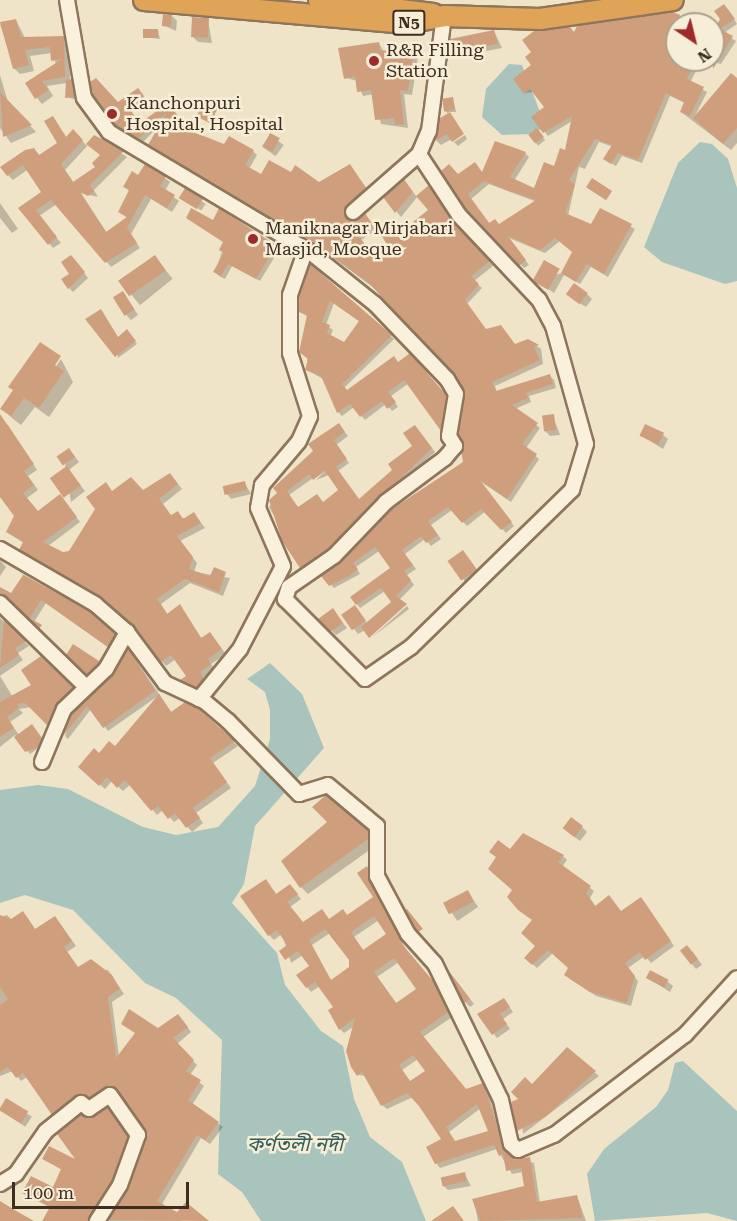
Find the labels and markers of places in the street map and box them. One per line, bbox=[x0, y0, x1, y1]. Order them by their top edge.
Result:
place label: R&R Filling Station bbox=[386, 40, 484, 82]
marker: R&R Filling Station bbox=[367, 54, 381, 68]
place label: Kanchonpuri Hospital, Hospital bbox=[126, 93, 283, 136]
marker: Kanchonpuri Hospital, Hospital bbox=[103, 105, 121, 123]
place label: Maniknagar Mirjabari Masjid, Mosque bbox=[265, 218, 453, 260]
marker: Maniknagar Mirjabari Masjid, Mosque bbox=[246, 232, 260, 246]

